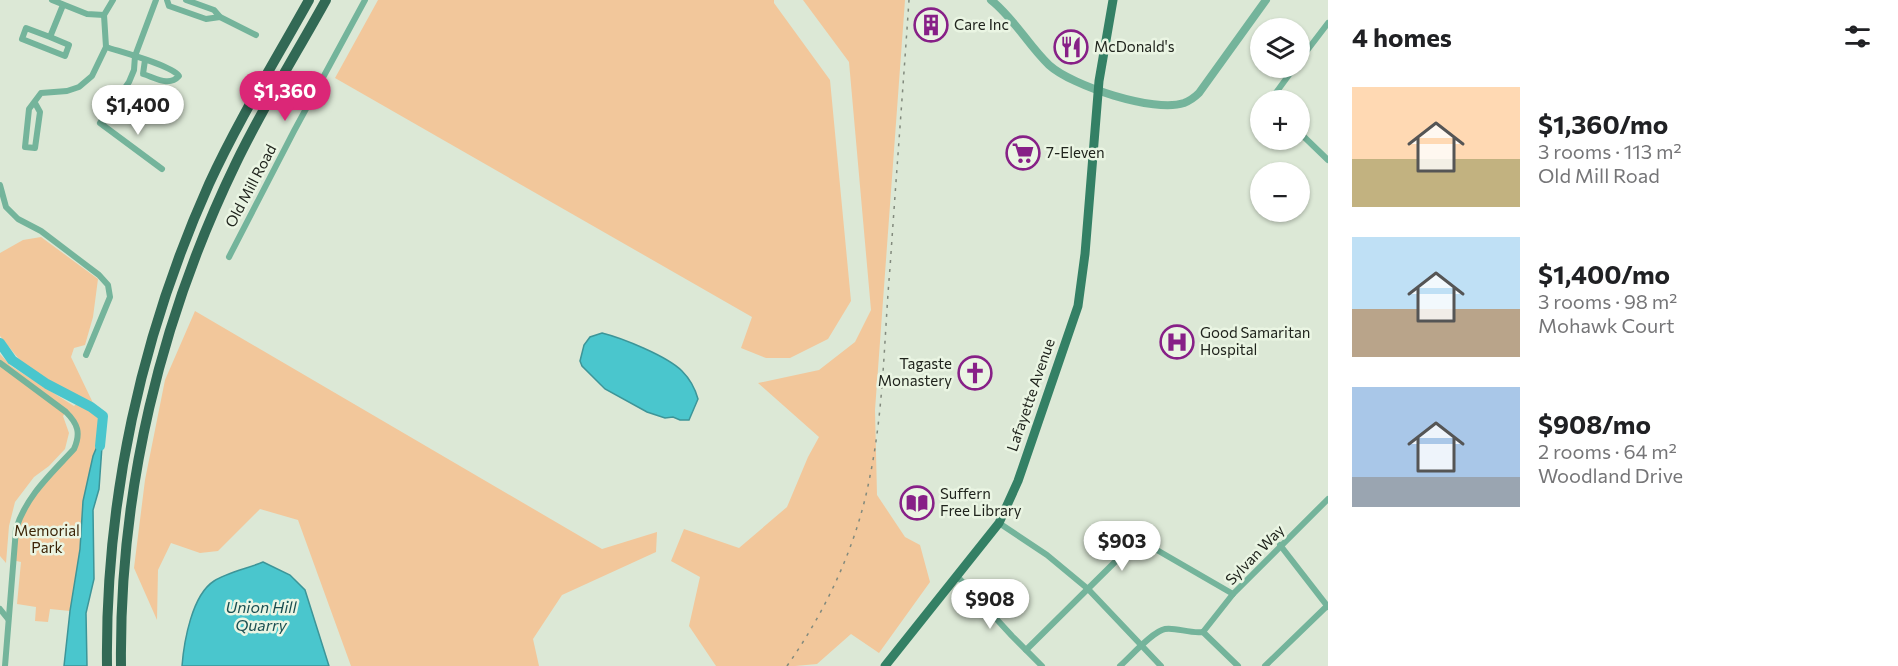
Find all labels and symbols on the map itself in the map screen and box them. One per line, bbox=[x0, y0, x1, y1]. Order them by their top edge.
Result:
building icon: Care Inc bbox=[913, 7, 949, 43]
place label: Care Inc bbox=[954, 15, 1009, 33]
restaurant icon: McDonald's bbox=[1053, 29, 1089, 65]
place label: McDonald's bbox=[1094, 37, 1175, 55]
pin: $1,360 bbox=[236, 71, 334, 122]
pin: $1,400 bbox=[89, 85, 187, 136]
supermarket icon: 7-Eleven bbox=[1005, 135, 1041, 171]
street label: Old Mill Road bbox=[221, 141, 280, 230]
place label: 7-Eleven bbox=[1046, 143, 1105, 161]
place label: Good Samaritan Hospital bbox=[1200, 323, 1310, 358]
hospital icon: Good Samaritan Hospital bbox=[1159, 324, 1195, 360]
street label: Lafayette Avenue bbox=[1002, 336, 1058, 453]
place label: Tagaste Monastery bbox=[878, 354, 952, 389]
church icon: Tagaste Monastery bbox=[957, 355, 993, 391]
place label: Suffern Free Library bbox=[940, 484, 1022, 519]
library icon: Suffern Free Library bbox=[899, 485, 935, 521]
street label: Sylvan Way bbox=[1221, 520, 1288, 588]
park label: Memorial Park bbox=[14, 521, 80, 556]
pin: $903 bbox=[1086, 521, 1158, 572]
pin: $908 bbox=[954, 579, 1026, 630]
water label: Union Hill Quarry bbox=[226, 597, 297, 634]

